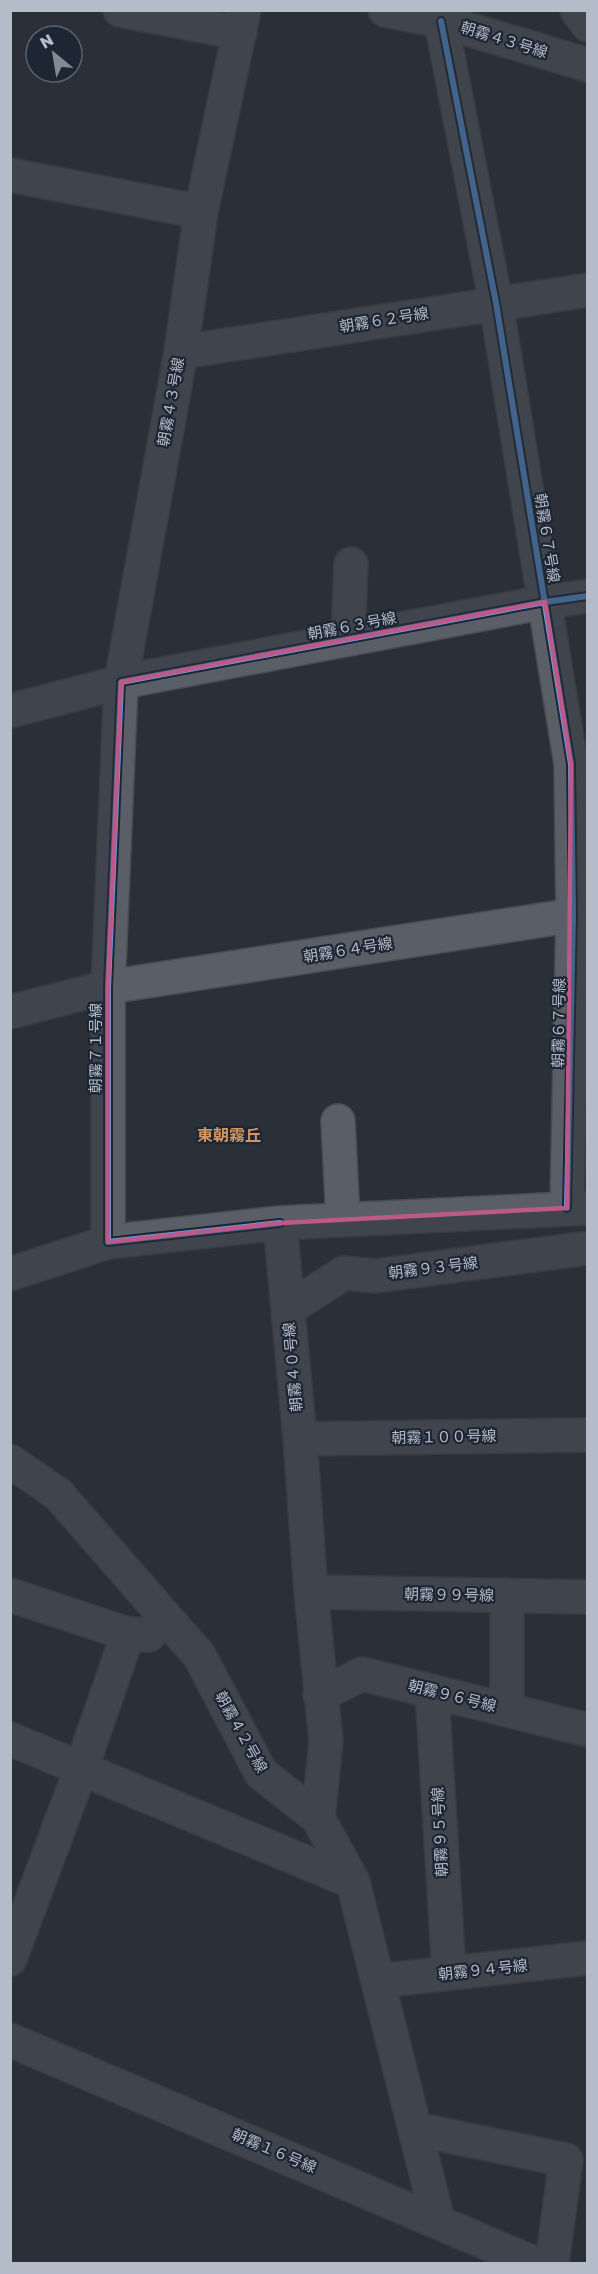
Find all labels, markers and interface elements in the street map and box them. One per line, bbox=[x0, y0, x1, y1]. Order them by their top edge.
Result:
street label: 朝霧４３号線 bbox=[459, 17, 550, 61]
north arrow bbox=[24, 24, 84, 84]
text: N bbox=[36, 29, 57, 53]
street label: 朝霧６２号線 bbox=[338, 303, 430, 335]
street label: 朝霧４３号線 bbox=[153, 356, 187, 448]
street label: 朝霧６７号線 bbox=[532, 492, 564, 584]
street label: 朝霧６３号線 bbox=[306, 608, 398, 642]
street label: 朝霧６４号線 bbox=[302, 933, 394, 965]
street label: 朝霧６７号線 bbox=[548, 978, 568, 1068]
street label: 朝霧７１号線 bbox=[86, 1003, 104, 1093]
district label: 東朝霧丘 bbox=[197, 1125, 261, 1145]
street label: 朝霧９３号線 bbox=[387, 1253, 479, 1281]
street label: 朝霧４０号線 bbox=[279, 1321, 305, 1413]
street label: 朝霧１００号線 bbox=[391, 1426, 497, 1446]
street label: 朝霧９９号線 bbox=[404, 1584, 494, 1604]
street label: 朝霧９６号線 bbox=[406, 1675, 498, 1715]
street label: 朝霧４２号線 bbox=[212, 1688, 272, 1775]
street label: 朝霧９５号線 bbox=[428, 1787, 450, 1877]
street label: 朝霧９４号線 bbox=[437, 1955, 529, 1983]
street label: 朝霧１６号線 bbox=[229, 2124, 319, 2176]

